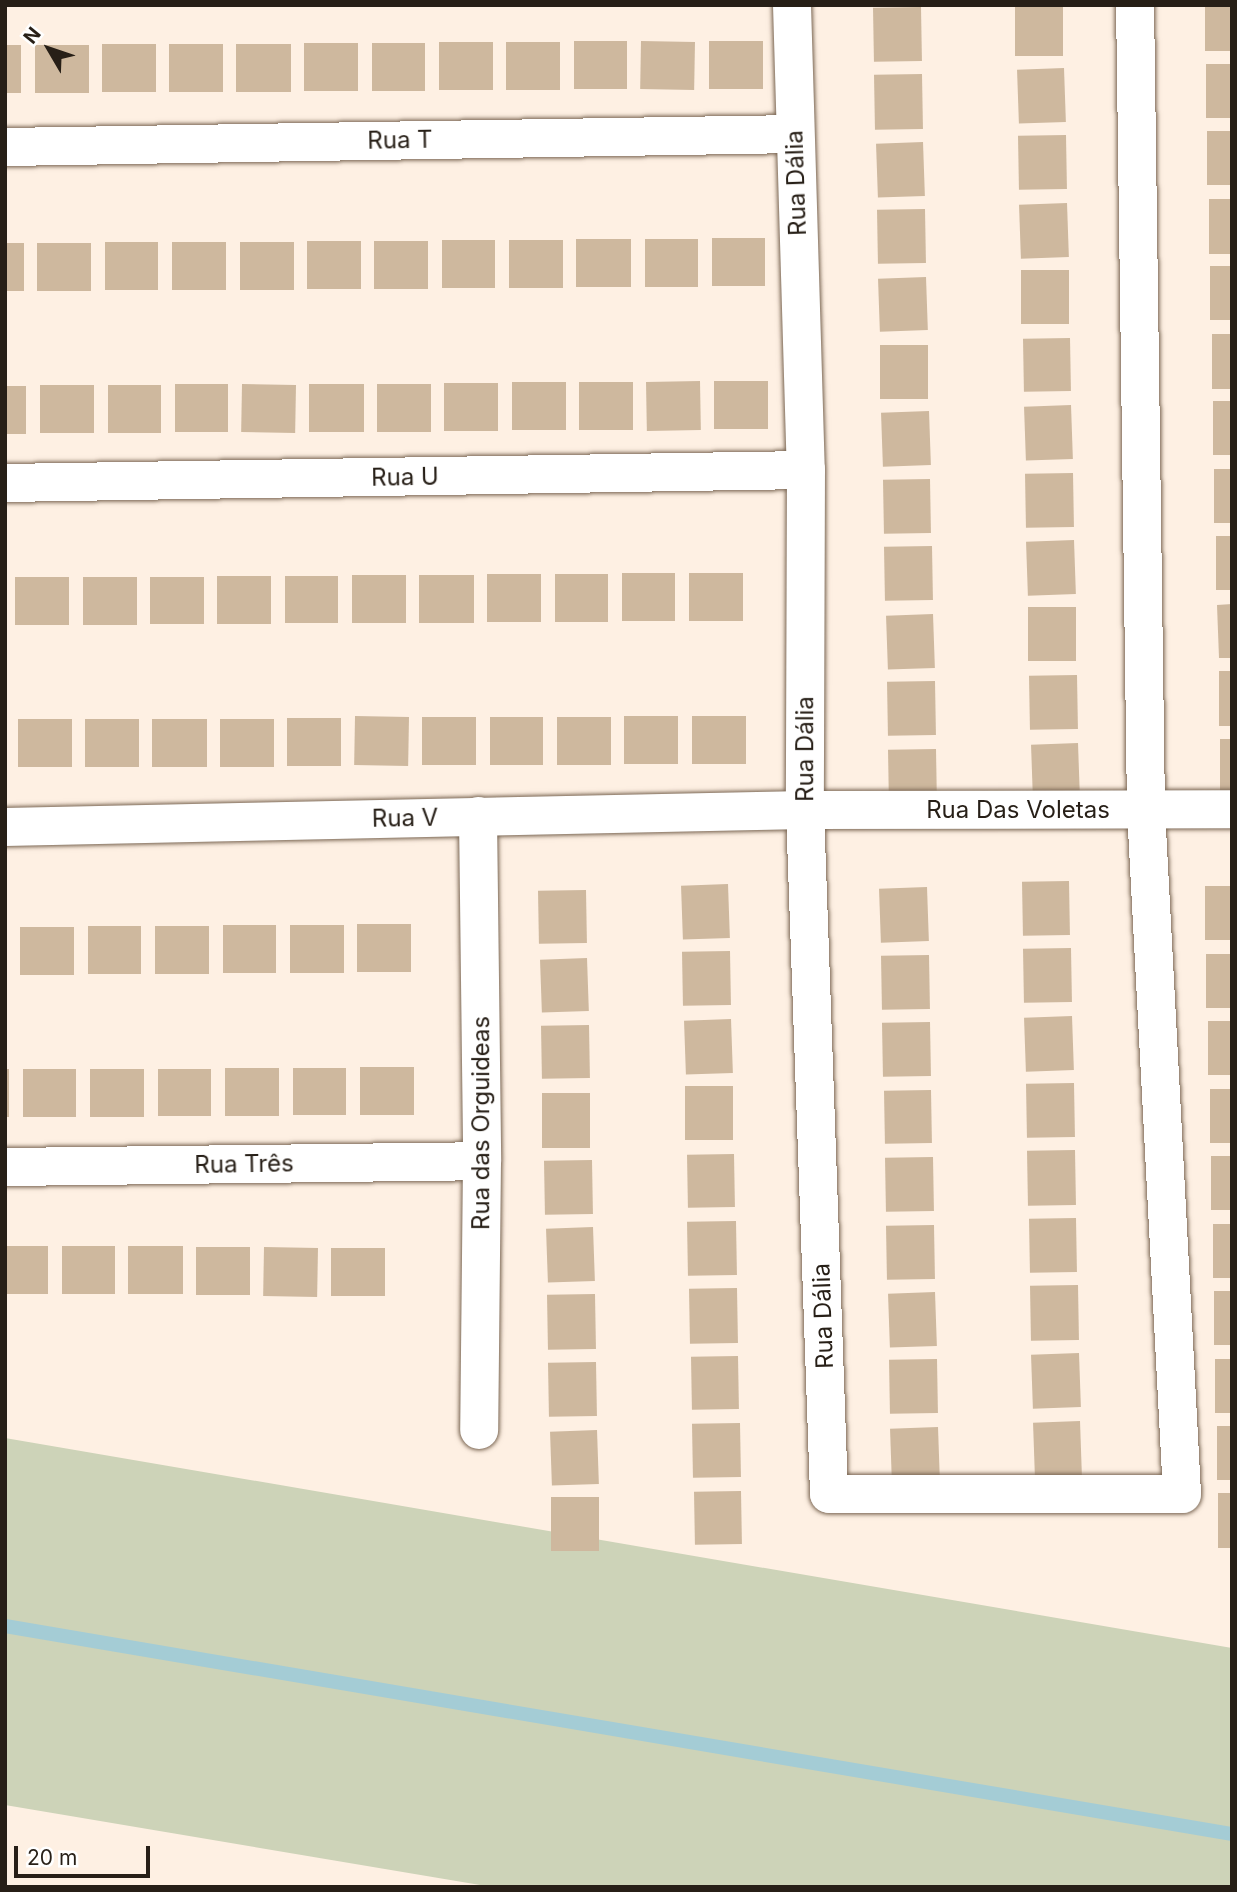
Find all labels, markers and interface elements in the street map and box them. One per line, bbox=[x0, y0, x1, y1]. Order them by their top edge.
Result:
north arrow bbox=[14, 14, 84, 84]
text: N bbox=[19, 23, 46, 48]
street label: Rua T bbox=[367, 125, 433, 155]
street label: Rua Dália bbox=[780, 130, 812, 236]
street label: Rua U bbox=[371, 462, 439, 492]
street label: Rua Dália bbox=[791, 696, 819, 802]
street label: Rua Das Voletas bbox=[926, 796, 1110, 824]
street label: Rua V bbox=[372, 803, 438, 833]
street label: Rua das Orguideas bbox=[467, 1016, 495, 1230]
street label: Rua Três bbox=[194, 1149, 294, 1179]
street label: Rua Dália bbox=[807, 1263, 839, 1369]
scale bar bbox=[18, 1832, 154, 1876]
text: 20 m bbox=[27, 1845, 77, 1870]

